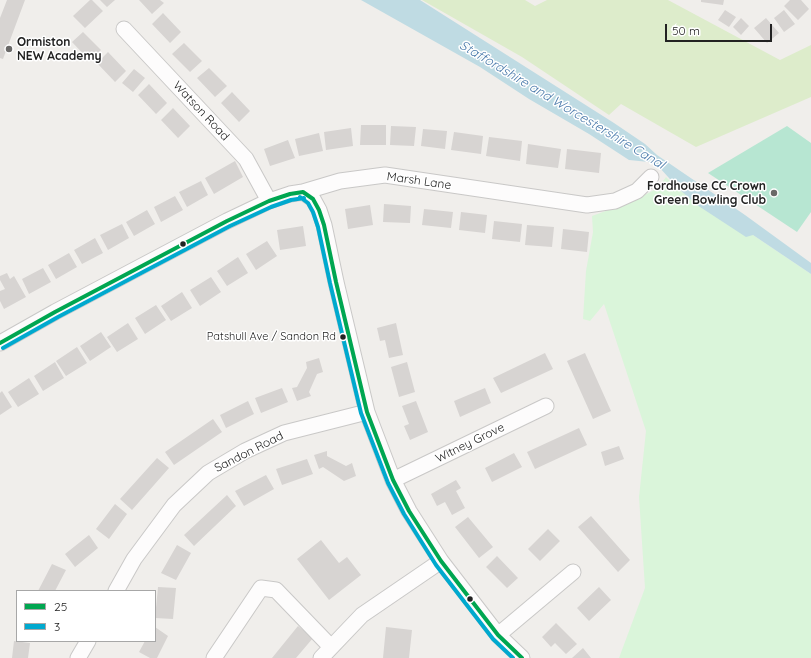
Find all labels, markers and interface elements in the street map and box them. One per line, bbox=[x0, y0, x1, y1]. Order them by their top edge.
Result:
scale bar bbox=[667, 16, 774, 42]
text: 50 m bbox=[672, 23, 700, 38]
place label: Ormiston NEW Academy bbox=[17, 35, 101, 63]
water label: Staffordshire and Worcestershire Canal bbox=[457, 37, 667, 173]
marker: Ormiston NEW Academy bbox=[4, 44, 14, 54]
street label: Watson Road bbox=[170, 78, 232, 144]
street label: Marsh Lane bbox=[386, 169, 452, 193]
place label: Fordhouse CC Crown Green Bowling Club bbox=[647, 179, 766, 207]
marker: Fordhouse CC Crown Green Bowling Club bbox=[769, 188, 779, 198]
unlabelled marker bbox=[178, 239, 188, 249]
place label: Patshull Ave / Sandon Rd bbox=[207, 330, 336, 344]
marker: Patshull Ave / Sandon Rd bbox=[338, 332, 348, 342]
street label: Witney Grove bbox=[433, 420, 507, 466]
street label: Sandon Road bbox=[212, 428, 286, 476]
legend bbox=[16, 590, 156, 642]
unlabelled marker bbox=[465, 594, 475, 604]
text: 25 bbox=[54, 599, 67, 614]
text: 3 bbox=[54, 619, 60, 634]

